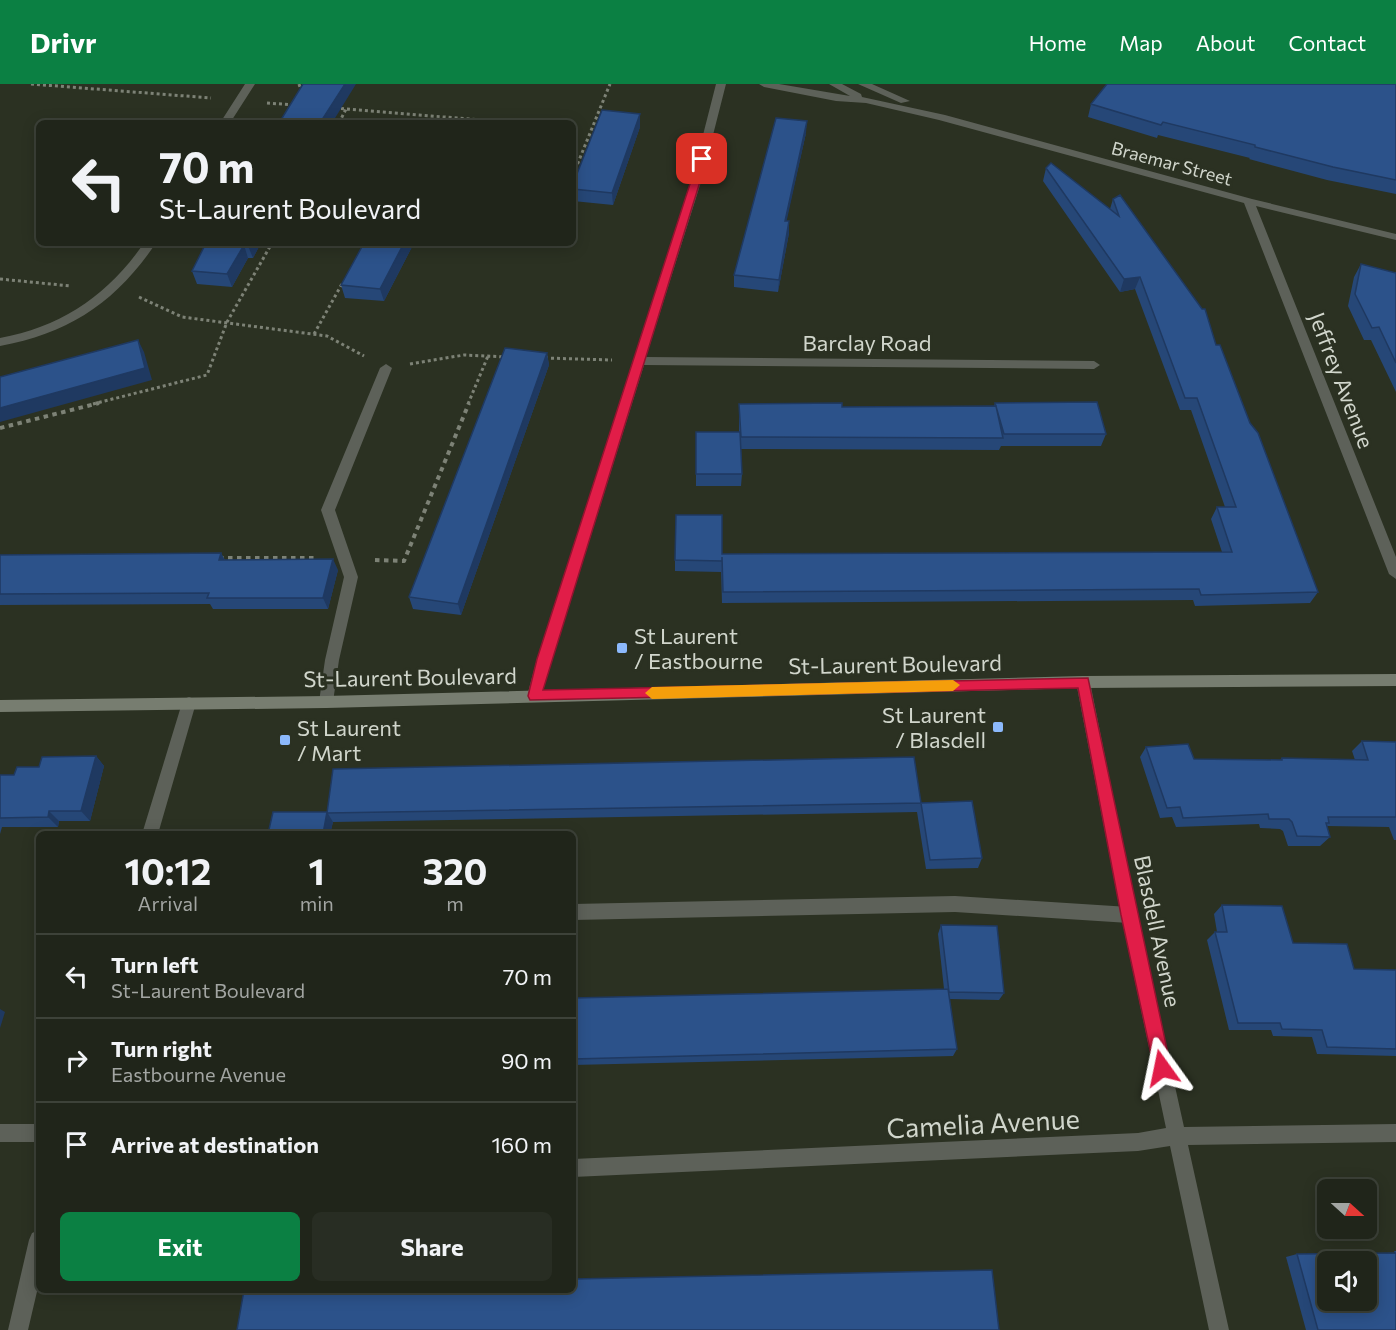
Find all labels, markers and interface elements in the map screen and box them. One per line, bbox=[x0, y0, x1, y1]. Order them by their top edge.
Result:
text: Drivr bbox=[30, 25, 97, 59]
text: Home bbox=[1029, 30, 1086, 55]
text: Map bbox=[1119, 30, 1163, 55]
text: About bbox=[1196, 30, 1255, 55]
text: Contact bbox=[1288, 30, 1366, 55]
pin bbox=[676, 133, 727, 184]
street label: Braemar Street bbox=[1109, 136, 1235, 190]
text: 70 m bbox=[159, 140, 254, 192]
icon: arrive bbox=[685, 142, 718, 175]
icon: left bbox=[60, 144, 138, 222]
text: St-Laurent Boulevard bbox=[159, 192, 421, 225]
street label: Jeffrey Avenue bbox=[1304, 308, 1380, 452]
street label: Barclay Road bbox=[803, 329, 931, 356]
place label: St Laurent / Eastbourne bbox=[634, 622, 763, 674]
marker: St Laurent / Eastbourne bbox=[615, 641, 629, 655]
street label: St-Laurent Boulevard bbox=[788, 649, 1002, 679]
street label: St-Laurent Boulevard bbox=[303, 662, 517, 692]
place label: St Laurent / Blasdell bbox=[882, 701, 986, 753]
place label: St Laurent / Mart bbox=[297, 714, 401, 766]
marker: St Laurent / Blasdell bbox=[991, 720, 1005, 734]
marker: St Laurent / Mart bbox=[278, 733, 292, 747]
text: 10:12 bbox=[125, 848, 211, 892]
text: 1 bbox=[309, 848, 325, 892]
text: 320 bbox=[422, 848, 487, 892]
street label: Blasdell Avenue bbox=[1129, 853, 1187, 1009]
text: Arrival bbox=[138, 891, 198, 915]
text: min bbox=[300, 891, 334, 915]
text: m bbox=[446, 891, 464, 915]
text: Turn left bbox=[111, 951, 198, 978]
icon: left bbox=[60, 960, 93, 993]
text: 70 m bbox=[503, 963, 552, 990]
text: St-Laurent Boulevard bbox=[111, 978, 305, 1002]
text: Turn right bbox=[111, 1035, 212, 1062]
position arrow bbox=[1130, 1036, 1194, 1100]
icon: right bbox=[60, 1044, 93, 1077]
text: 90 m bbox=[501, 1047, 552, 1074]
text: Eastbourne Avenue bbox=[111, 1062, 286, 1086]
street label: Camelia Avenue bbox=[886, 1101, 1080, 1145]
icon: arrive bbox=[60, 1128, 93, 1161]
text: Arrive at destination bbox=[111, 1131, 319, 1158]
text: 160 m bbox=[491, 1131, 552, 1158]
north arrow bbox=[1317, 1179, 1377, 1239]
map controls bbox=[1317, 1179, 1377, 1311]
button: Exit bbox=[60, 1212, 300, 1281]
button: Share bbox=[312, 1212, 552, 1281]
button: sound bbox=[1317, 1251, 1377, 1311]

